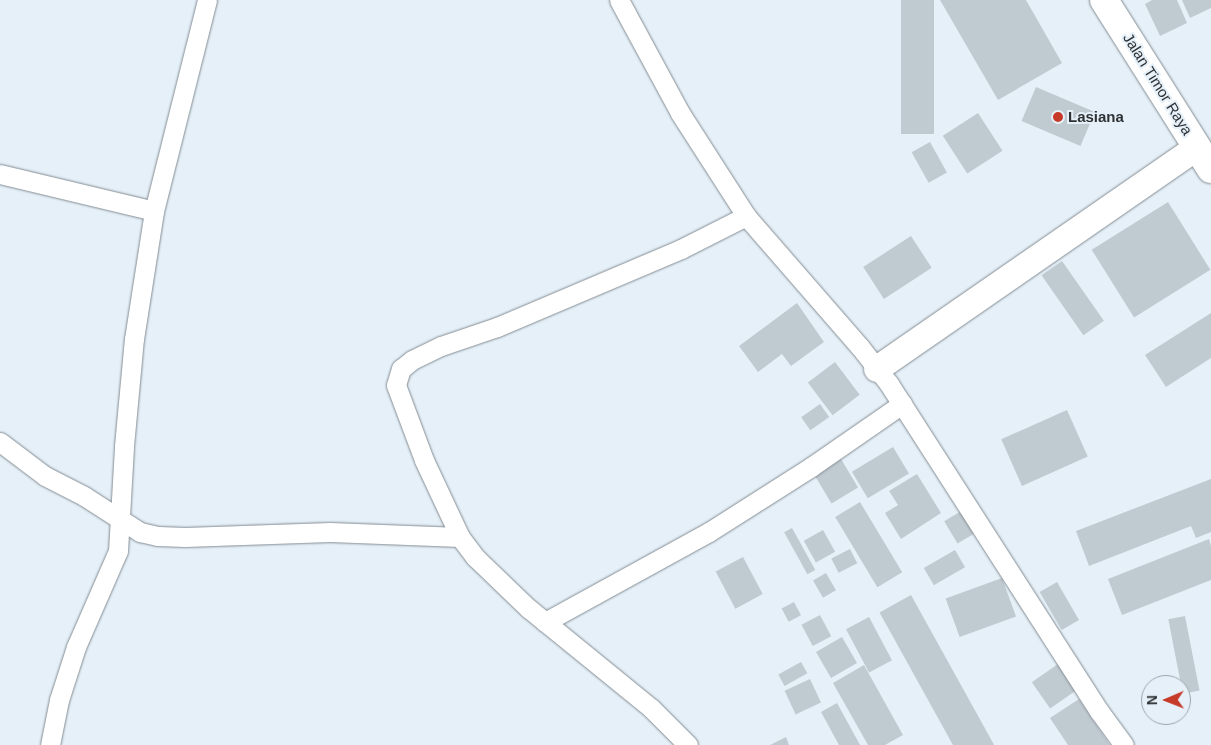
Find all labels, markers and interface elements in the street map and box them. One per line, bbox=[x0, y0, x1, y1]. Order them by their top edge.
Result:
street label: Jalan Timor Raya bbox=[1119, 30, 1197, 138]
place label: Lasiana bbox=[1068, 108, 1124, 126]
marker: Lasiana bbox=[1052, 111, 1064, 123]
north arrow bbox=[1141, 675, 1191, 725]
text: N bbox=[1144, 695, 1160, 705]

